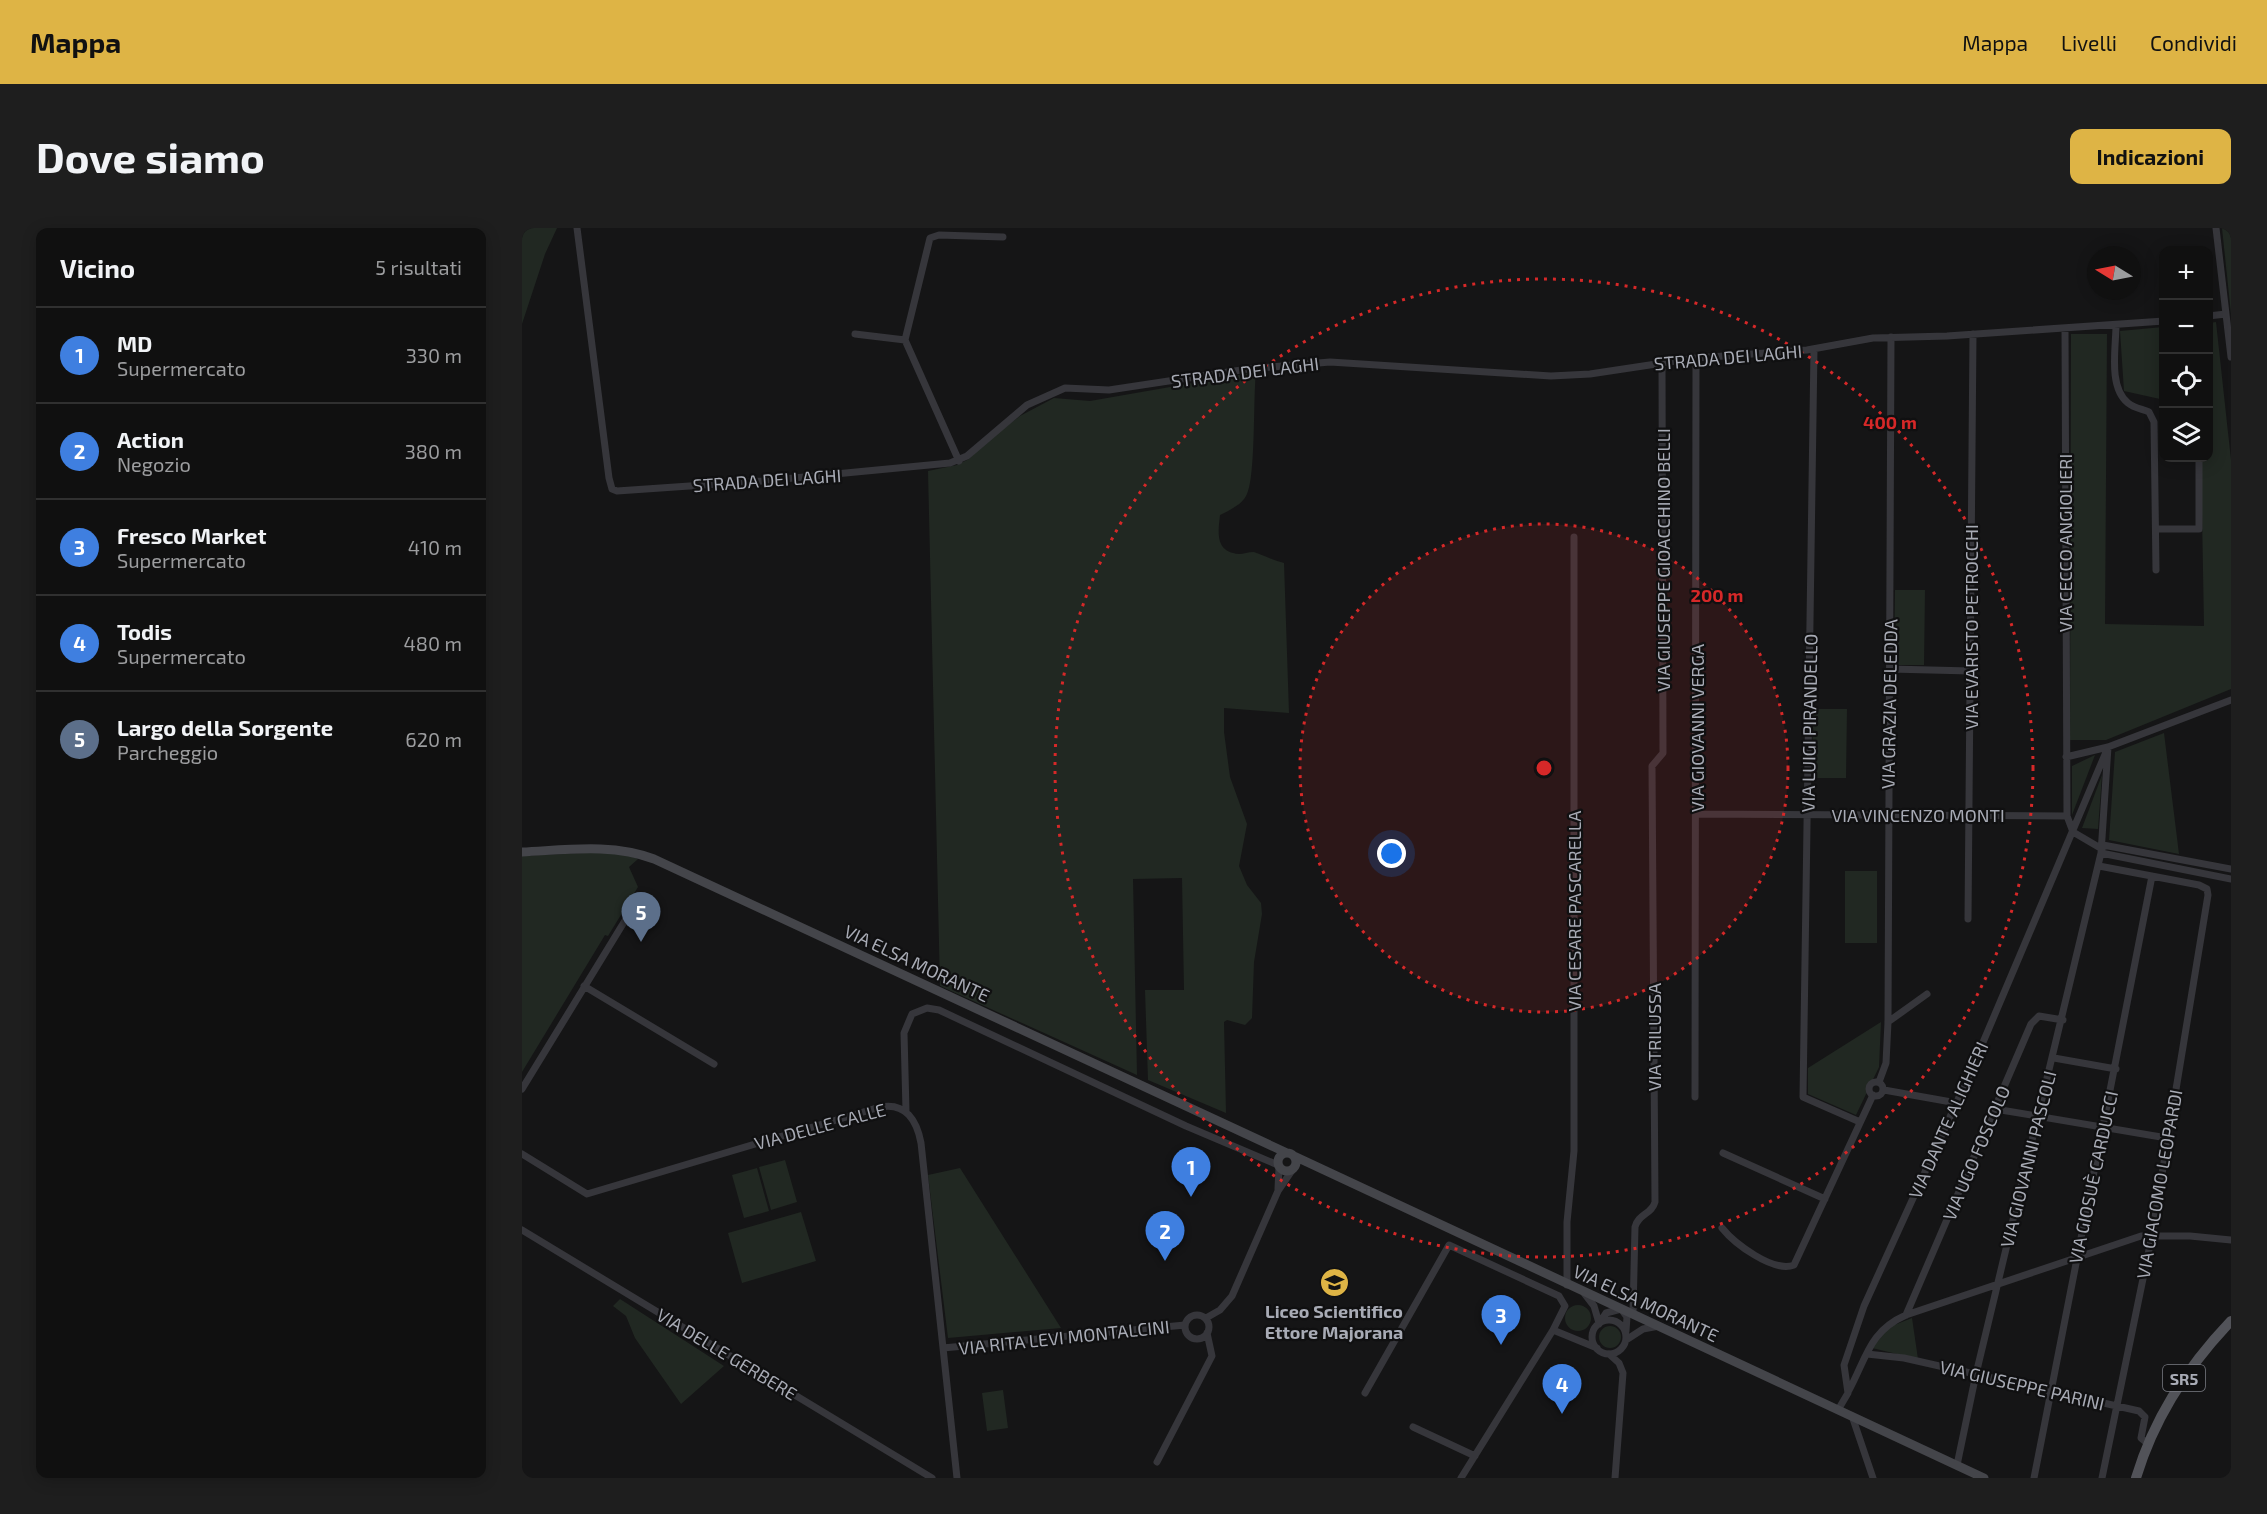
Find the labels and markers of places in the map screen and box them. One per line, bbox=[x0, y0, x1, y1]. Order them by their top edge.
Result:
centre of rings bbox=[1534, 758, 1554, 778]
pin: 5 bbox=[622, 892, 660, 942]
pin: 1 bbox=[1172, 1148, 1210, 1197]
pin: 2 bbox=[1146, 1212, 1184, 1261]
school or university icon: Liceo Scientifico Ettore Majorana bbox=[1318, 1266, 1350, 1298]
pin: 3 bbox=[1482, 1296, 1520, 1345]
place label: Liceo Scientifico Ettore Majorana bbox=[1265, 1300, 1403, 1343]
pin: 4 bbox=[1542, 1364, 1582, 1414]

